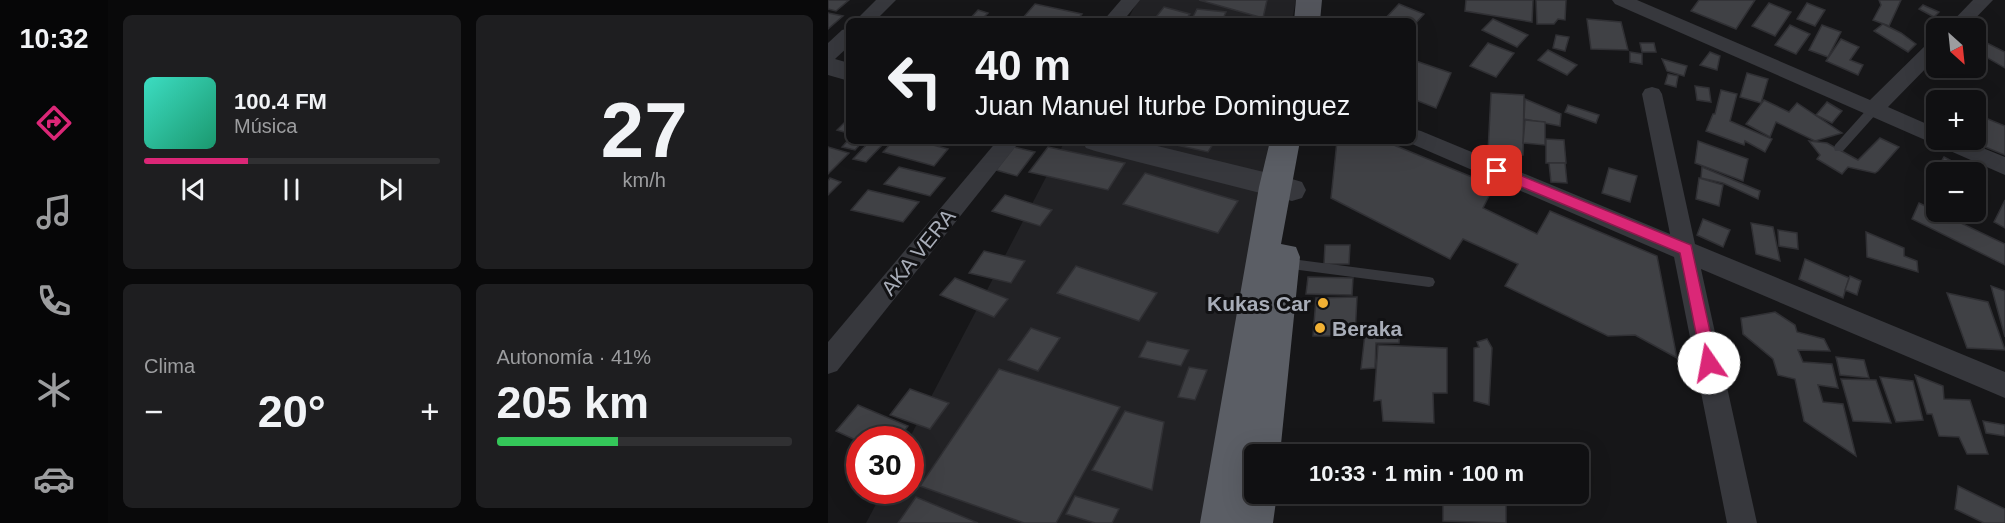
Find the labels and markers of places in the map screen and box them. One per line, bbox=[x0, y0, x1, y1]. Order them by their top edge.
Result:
pin bbox=[1471, 145, 1522, 196]
place label: Kukas Car bbox=[1207, 292, 1311, 315]
marker: Kukas Car bbox=[1316, 296, 1330, 310]
place label: Beraka bbox=[1332, 317, 1402, 340]
marker: Beraka bbox=[1313, 321, 1327, 335]

